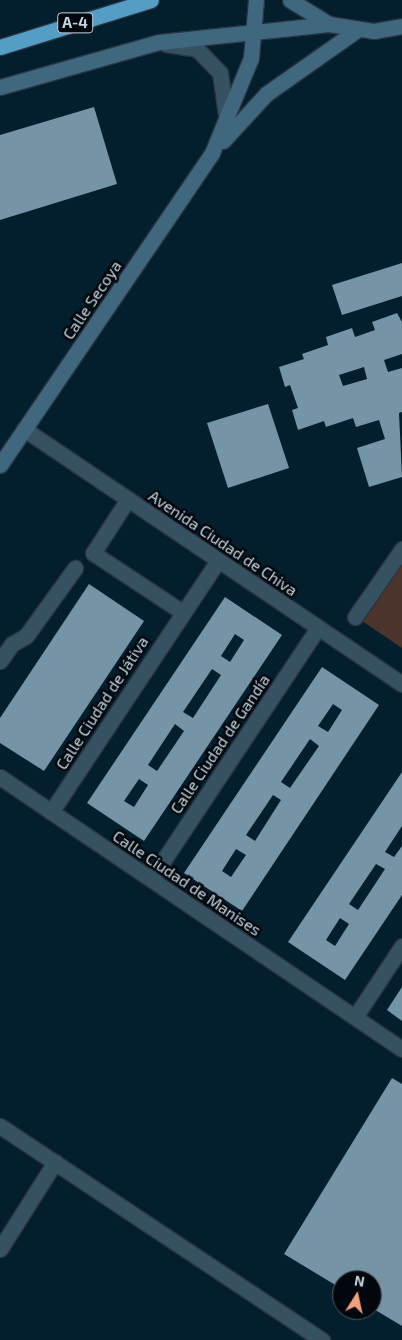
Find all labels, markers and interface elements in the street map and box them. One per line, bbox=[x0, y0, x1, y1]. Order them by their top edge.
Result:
road number: A-4 bbox=[56, 10, 94, 36]
street label: Calle Secoya bbox=[59, 257, 125, 343]
street label: Avenida Ciudad de Chiva bbox=[145, 486, 301, 600]
street label: Calle Ciudad de Játiva bbox=[52, 633, 152, 773]
street label: Calle Ciudad de Gandía bbox=[166, 671, 274, 817]
street label: Calle Ciudad de Manises bbox=[109, 826, 265, 940]
north arrow bbox=[332, 1270, 382, 1320]
text: N bbox=[353, 1271, 366, 1290]

